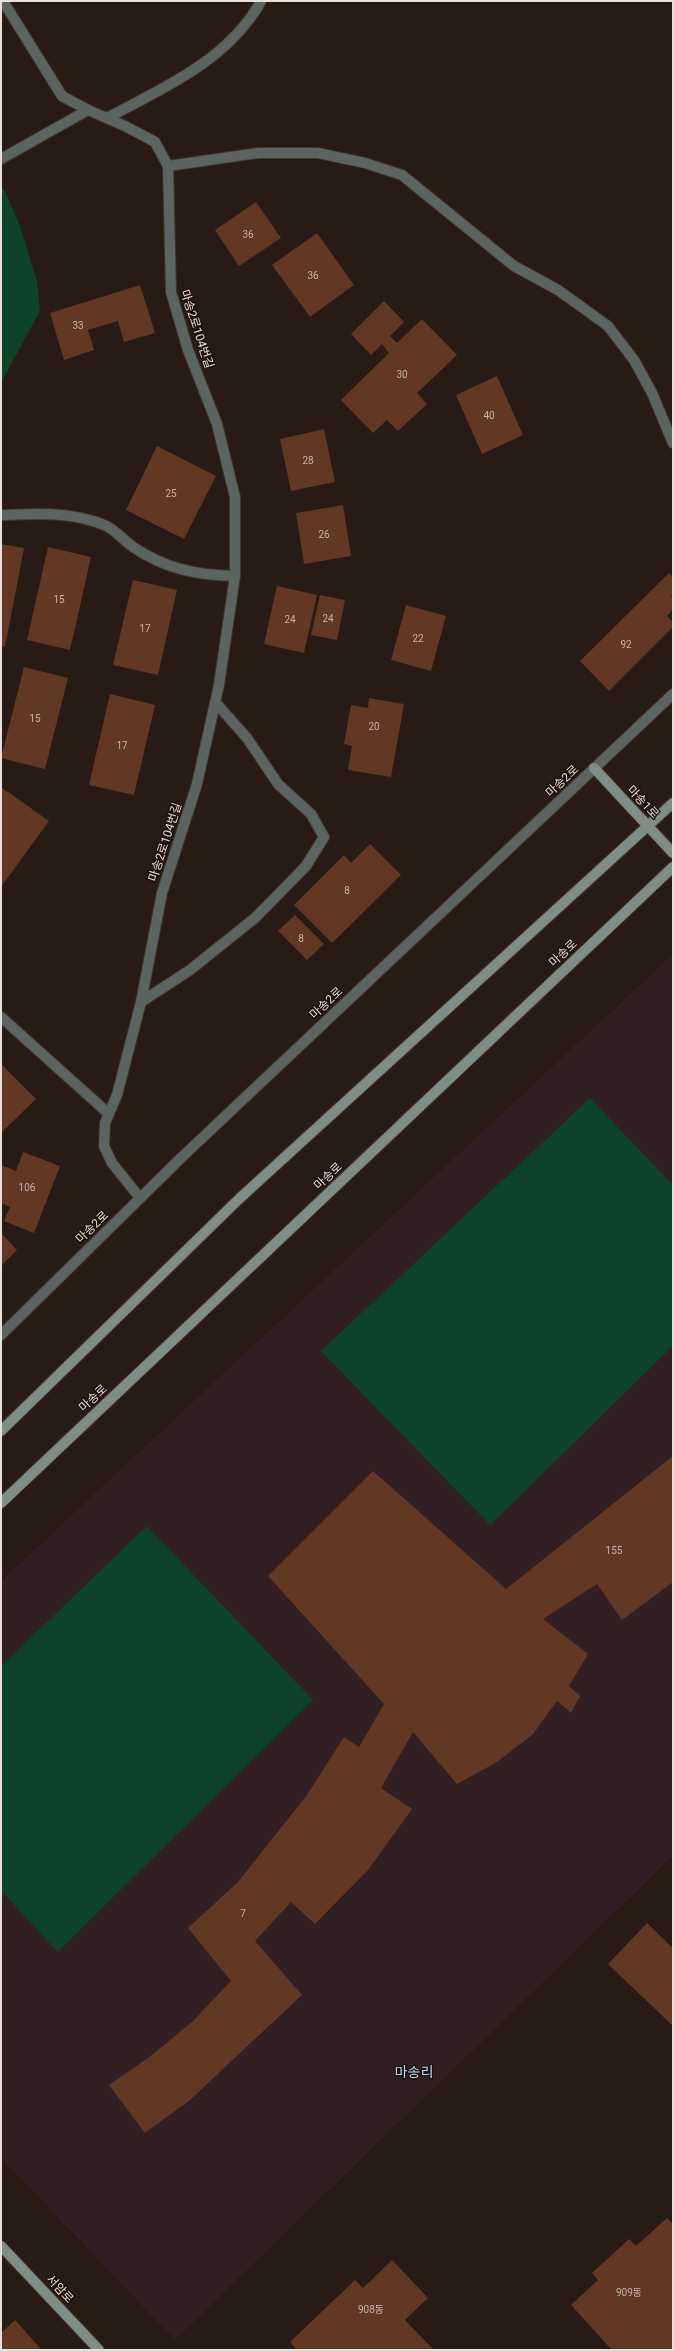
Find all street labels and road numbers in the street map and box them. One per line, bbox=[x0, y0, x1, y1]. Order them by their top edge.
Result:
street label: 마송2로104번길 bbox=[178, 288, 216, 370]
street label: 마송2로 bbox=[543, 762, 581, 800]
street label: 마송1로 bbox=[624, 783, 662, 821]
street label: 마송2로104번길 bbox=[146, 801, 184, 883]
street label: 마송로 bbox=[546, 937, 580, 969]
street label: 마송2로 bbox=[307, 984, 345, 1022]
street label: 마송로 bbox=[311, 1160, 345, 1192]
street label: 마송2로 bbox=[73, 1208, 111, 1246]
street label: 마송로 bbox=[76, 1382, 110, 1414]
street label: 서암로 bbox=[44, 2272, 76, 2306]

